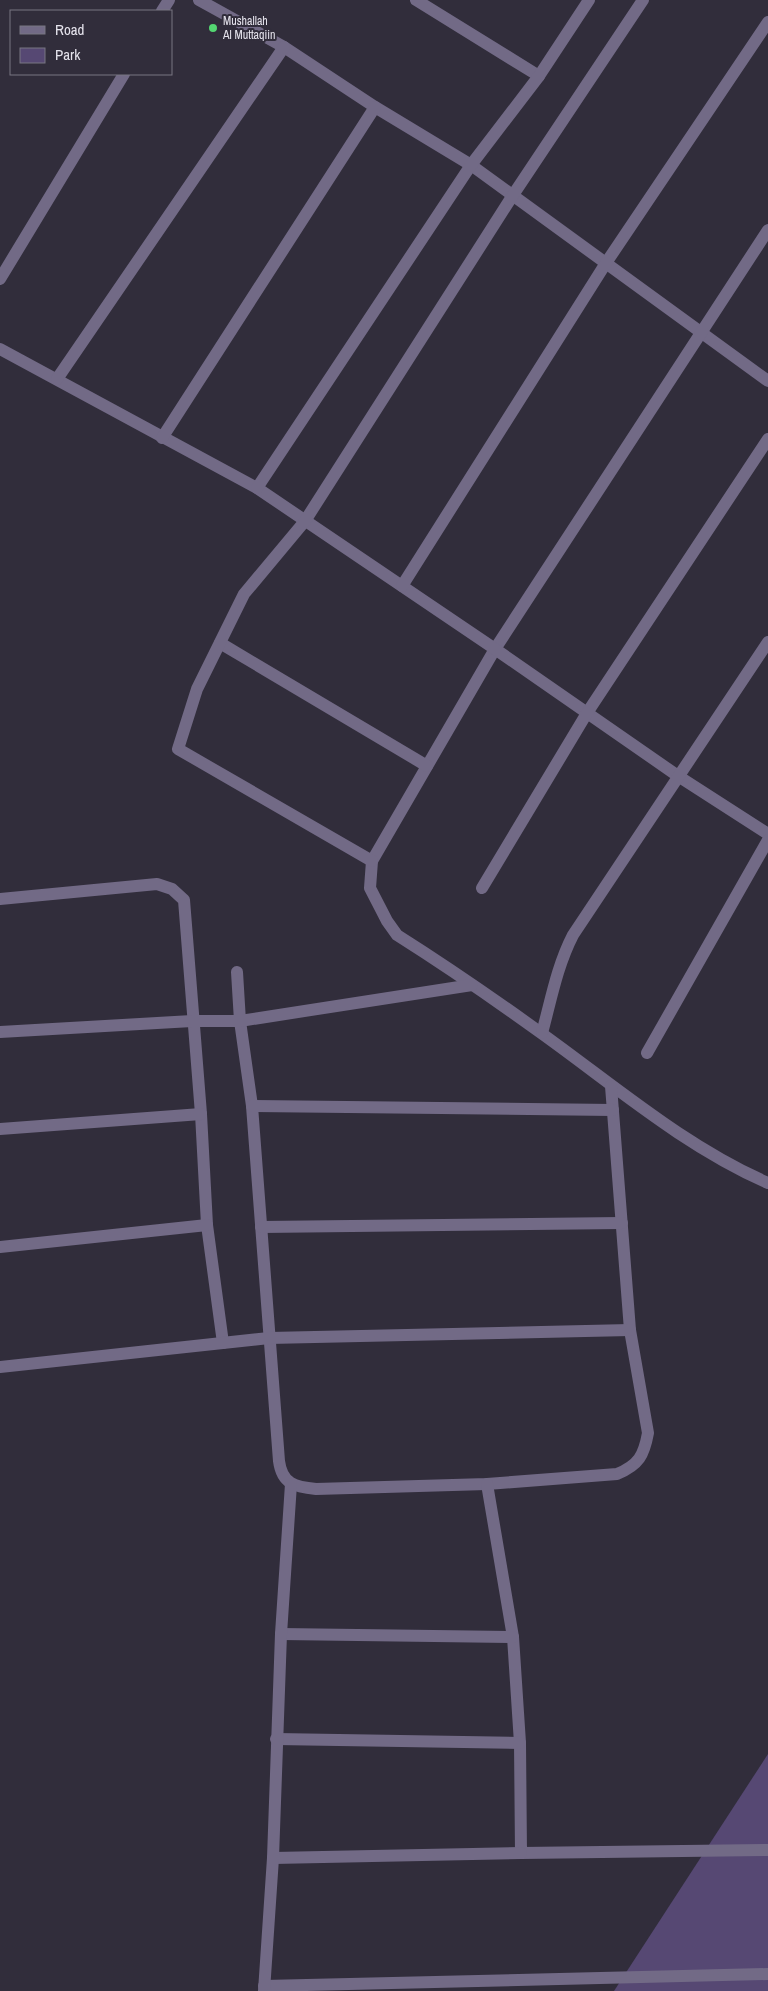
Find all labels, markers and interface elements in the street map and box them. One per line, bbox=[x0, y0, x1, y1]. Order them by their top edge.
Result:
legend bbox=[10, 10, 172, 75]
place label: Mushallah Al Muttaqiin bbox=[222, 13, 276, 43]
text: Road bbox=[55, 19, 84, 40]
marker: Mushallah Al Muttaqiin bbox=[207, 22, 219, 34]
text: Park bbox=[55, 44, 81, 65]

